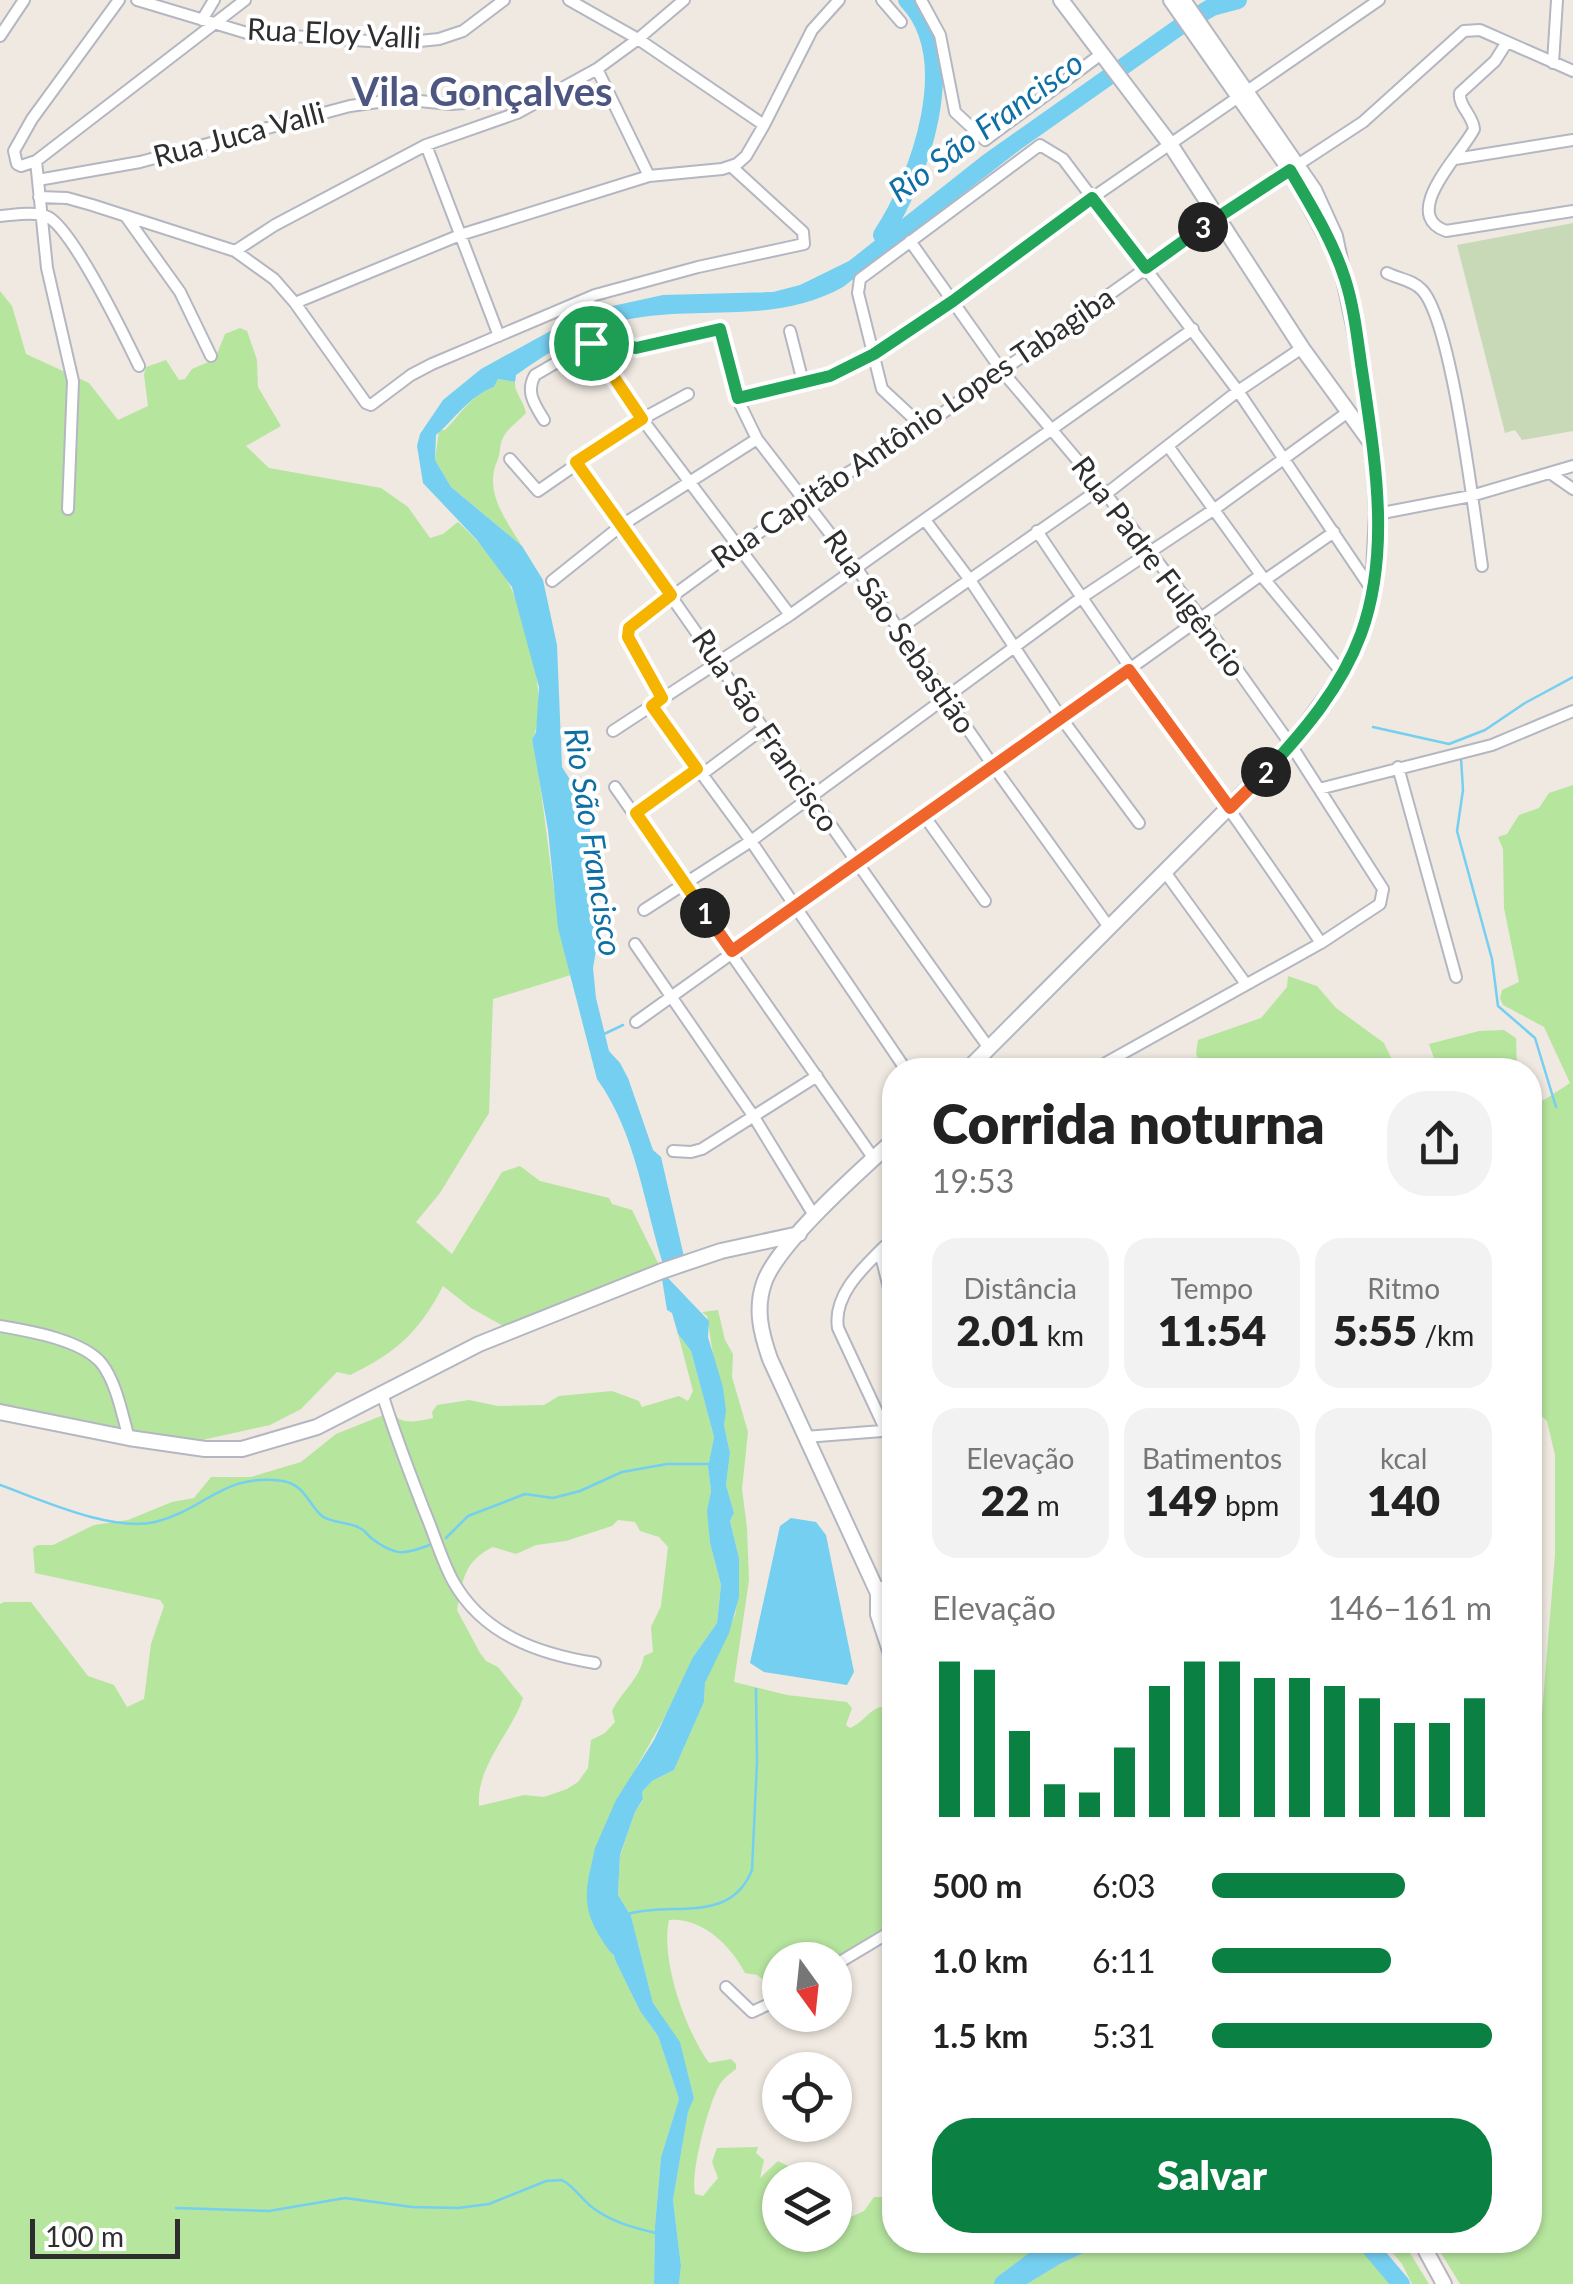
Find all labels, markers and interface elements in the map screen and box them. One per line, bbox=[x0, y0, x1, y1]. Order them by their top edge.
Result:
street label: Rua Eloy Valli bbox=[246, 9, 422, 55]
water label: Rio São Francisco bbox=[880, 42, 1090, 209]
district label: Vila Gonçalves bbox=[350, 67, 613, 115]
street label: Rua Juca Valli bbox=[149, 93, 328, 173]
pin: 3 bbox=[1178, 202, 1228, 252]
text: 3 bbox=[1195, 210, 1211, 244]
street label: Rua Capitão Antônio Lopes Tabagiba bbox=[704, 278, 1120, 575]
pin bbox=[549, 301, 634, 386]
icon: arrive bbox=[564, 316, 619, 371]
street label: Rua Padre Fulgêncio bbox=[1065, 448, 1254, 683]
street label: Rua São Sebastião bbox=[817, 522, 984, 740]
street label: Rua São Francisco bbox=[686, 622, 848, 838]
water label: Rio São Francisco bbox=[557, 725, 632, 959]
pin: 2 bbox=[1241, 747, 1291, 797]
text: 2 bbox=[1258, 755, 1274, 789]
pin: 1 bbox=[680, 888, 730, 938]
text: 1 bbox=[697, 896, 713, 930]
text: Corrida noturna bbox=[932, 1090, 1325, 1156]
button: share bbox=[1387, 1091, 1492, 1196]
text: 19:53 bbox=[932, 1161, 1014, 1200]
text: Distância bbox=[964, 1271, 1077, 1305]
text: Tempo bbox=[1171, 1271, 1253, 1305]
text: Ritmo bbox=[1367, 1271, 1440, 1305]
text: 2.01 bbox=[957, 1305, 1040, 1355]
text: 11:54 bbox=[1158, 1305, 1266, 1355]
text: 5:55 bbox=[1333, 1305, 1417, 1355]
text: km bbox=[1040, 1318, 1084, 1352]
text: /km bbox=[1417, 1318, 1474, 1352]
text: Elevação bbox=[966, 1441, 1075, 1475]
text: Batimentos bbox=[1142, 1441, 1282, 1475]
text: kcal bbox=[1380, 1441, 1427, 1475]
text: 22 bbox=[981, 1475, 1030, 1525]
text: 149 bbox=[1145, 1475, 1218, 1525]
text: 140 bbox=[1367, 1475, 1440, 1525]
text: m bbox=[1030, 1488, 1060, 1522]
text: bpm bbox=[1218, 1488, 1279, 1522]
text: Elevação bbox=[932, 1588, 1056, 1627]
text: 146–161 m bbox=[1328, 1588, 1492, 1627]
text: 500 m bbox=[932, 1866, 1022, 1905]
text: 6:03 bbox=[1092, 1866, 1156, 1905]
text: 1.0 km bbox=[932, 1941, 1028, 1980]
text: 6:11 bbox=[1092, 1941, 1156, 1980]
north arrow bbox=[762, 1942, 852, 2032]
map controls bbox=[762, 1942, 852, 2252]
text: 1.5 km bbox=[932, 2016, 1028, 2055]
text: 5:31 bbox=[1092, 2016, 1156, 2055]
button: locate bbox=[762, 2052, 852, 2142]
button: Salvar bbox=[932, 2118, 1492, 2233]
button: layers bbox=[762, 2162, 852, 2252]
scale bar bbox=[30, 2214, 180, 2258]
text: 100 m bbox=[45, 2219, 124, 2253]

